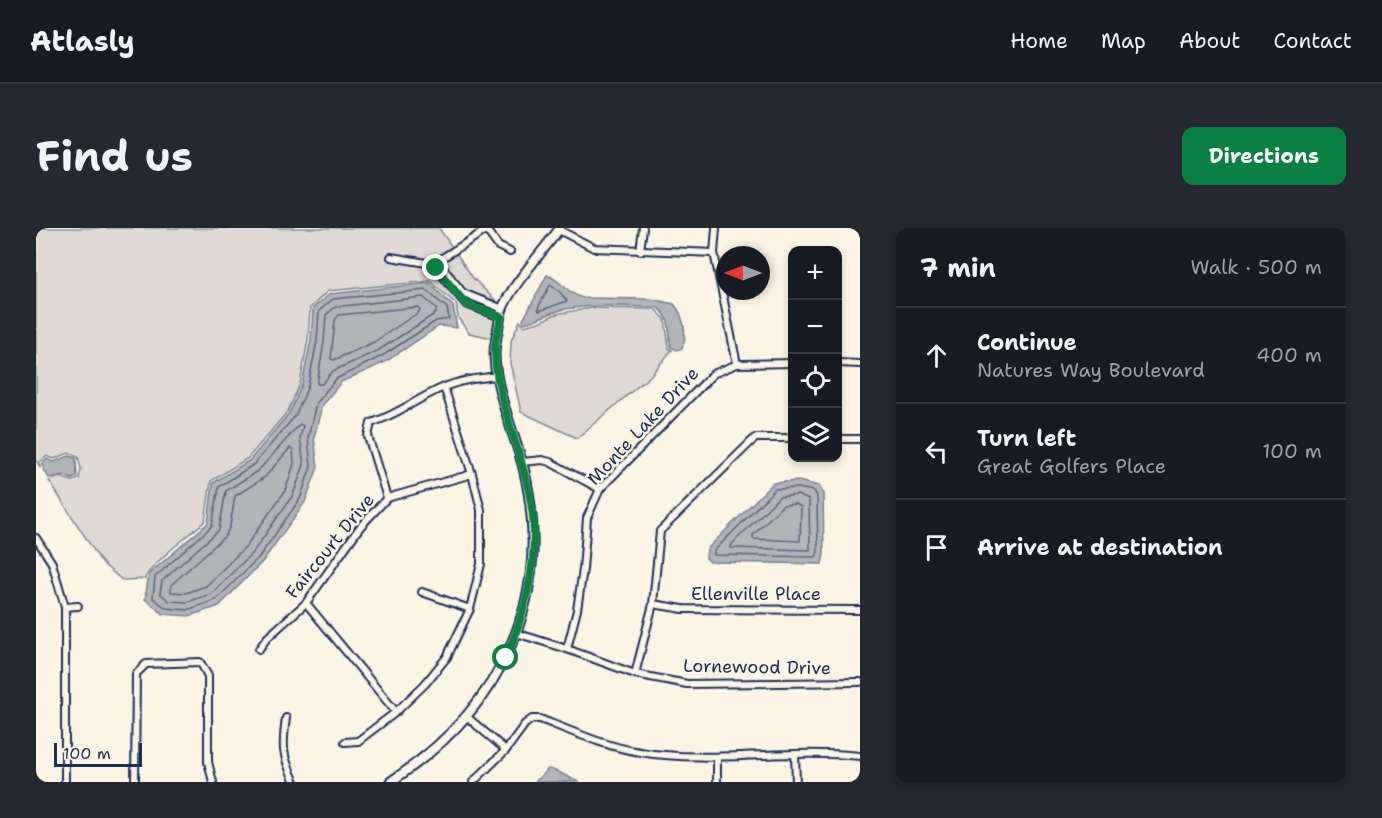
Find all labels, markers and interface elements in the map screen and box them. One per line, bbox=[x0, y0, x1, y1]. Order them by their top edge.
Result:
text: Atlasly bbox=[30, 22, 135, 60]
text: Home bbox=[1010, 27, 1068, 55]
text: Map bbox=[1101, 27, 1146, 55]
text: About bbox=[1179, 27, 1240, 55]
text: Contact bbox=[1273, 27, 1352, 55]
button: Directions bbox=[1182, 127, 1346, 185]
text: Find us bbox=[36, 128, 193, 184]
north arrow bbox=[716, 246, 770, 300]
map controls bbox=[788, 246, 842, 462]
button: + bbox=[788, 246, 842, 300]
text: 7 min bbox=[920, 250, 996, 285]
route end bbox=[422, 254, 448, 280]
text: Walk · 500 m bbox=[1190, 254, 1322, 280]
button: − bbox=[788, 300, 842, 354]
text: Continue bbox=[977, 328, 1077, 357]
icon: ahead bbox=[920, 339, 953, 372]
text: 400 m bbox=[1256, 342, 1322, 368]
button: locate bbox=[788, 354, 842, 408]
text: Natures Way Boulevard bbox=[977, 357, 1205, 383]
street label: Monte Lake Drive bbox=[582, 362, 704, 490]
button: layers bbox=[788, 408, 842, 462]
text: Turn left bbox=[977, 424, 1076, 453]
icon: left bbox=[920, 435, 953, 468]
text: 100 m bbox=[1262, 438, 1322, 464]
text: Great Golfers Place bbox=[977, 453, 1166, 479]
street label: Faircourt Drive bbox=[280, 488, 380, 604]
icon: arrive bbox=[920, 531, 953, 564]
text: Arrive at destination bbox=[977, 533, 1223, 562]
street label: Ellenville Place bbox=[691, 582, 821, 606]
route start bbox=[492, 644, 518, 670]
street label: Lornewood Drive bbox=[683, 654, 831, 680]
scale bar bbox=[54, 740, 142, 768]
text: 100 m bbox=[63, 743, 111, 764]

